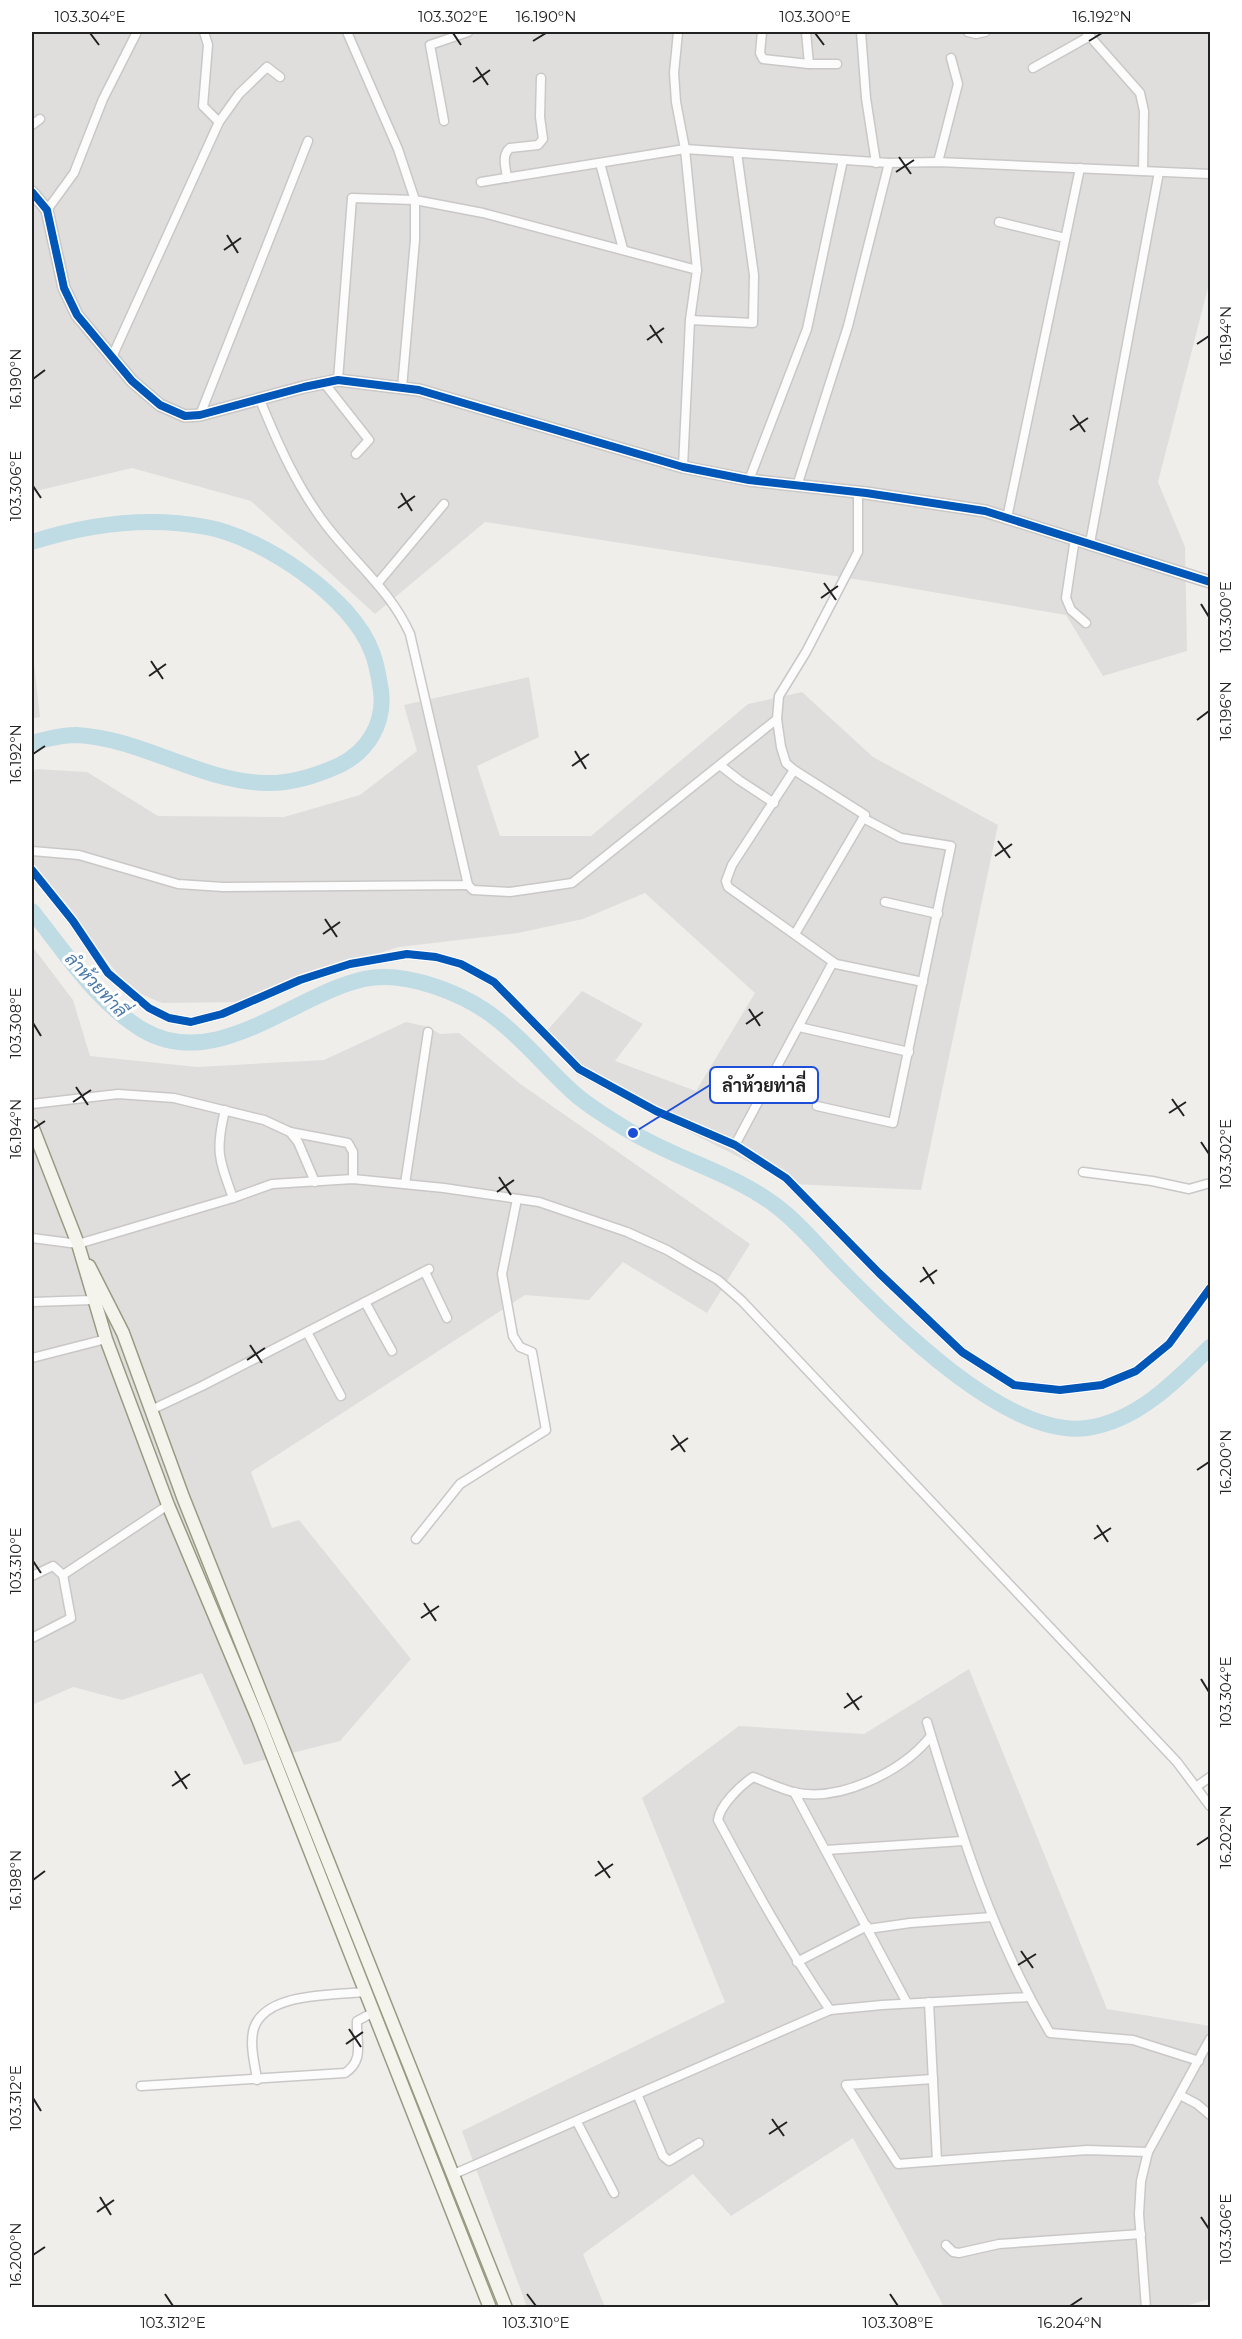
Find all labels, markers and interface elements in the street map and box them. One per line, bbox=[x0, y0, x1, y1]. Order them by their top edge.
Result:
text: 103.304°E bbox=[54, 7, 126, 26]
text: 103.302°E bbox=[418, 7, 488, 26]
text: 16.190°N bbox=[516, 7, 576, 26]
text: 103.300°E bbox=[779, 7, 851, 26]
text: 16.192°N bbox=[1072, 7, 1132, 26]
text: 16.194°N bbox=[1216, 306, 1235, 366]
text: 16.190°N bbox=[6, 349, 25, 409]
text: 103.306°E bbox=[6, 451, 25, 521]
text: 103.300°E bbox=[1216, 581, 1235, 653]
text: 16.196°N bbox=[1216, 681, 1235, 741]
text: 16.192°N bbox=[6, 724, 25, 784]
water label: ลำห้วยท่าลี่ bbox=[60, 944, 137, 1023]
text: 103.308°E bbox=[6, 987, 25, 1059]
callout: ลำห้วยท่าลี่ bbox=[710, 1067, 818, 1103]
text: ลำห้วยท่าลี่ bbox=[722, 1070, 806, 1097]
text: 16.194°N bbox=[6, 1099, 25, 1159]
text: 103.302°E bbox=[1216, 1119, 1235, 1189]
text: 16.200°N bbox=[1216, 1430, 1235, 1494]
text: 103.310°E bbox=[6, 1527, 25, 1595]
text: 103.304°E bbox=[1216, 1656, 1235, 1728]
text: 16.202°N bbox=[1216, 1805, 1235, 1869]
text: 16.198°N bbox=[6, 1850, 25, 1910]
text: 103.312°E bbox=[6, 2065, 25, 2131]
text: 103.306°E bbox=[1216, 2194, 1235, 2264]
text: 16.200°N bbox=[6, 2223, 25, 2287]
text: 103.312°E bbox=[140, 2313, 206, 2332]
text: 103.310°E bbox=[502, 2313, 570, 2332]
text: 103.308°E bbox=[862, 2313, 934, 2332]
text: 16.204°N bbox=[1038, 2313, 1102, 2332]

